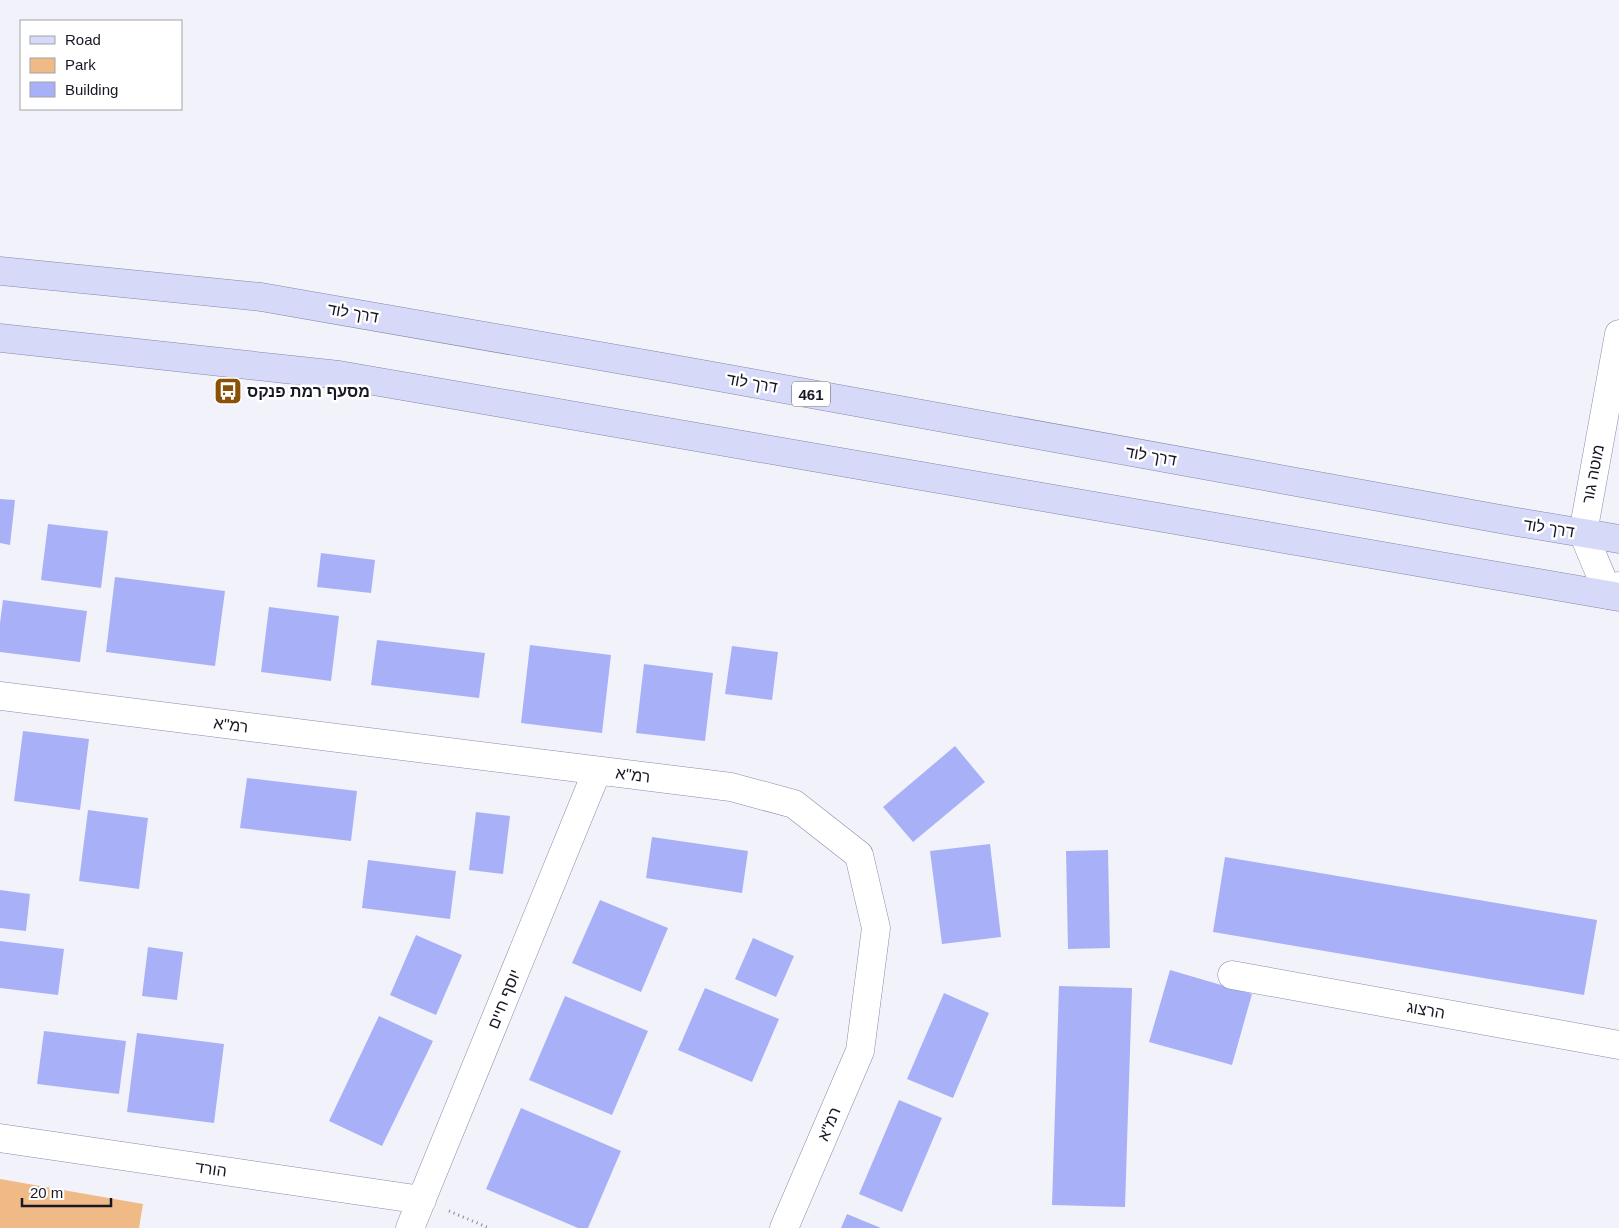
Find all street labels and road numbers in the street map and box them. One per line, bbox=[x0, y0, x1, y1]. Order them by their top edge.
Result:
street label: דרך לוד bbox=[326, 300, 380, 326]
street label: דרך לוד bbox=[725, 370, 779, 396]
road number: 461 bbox=[792, 382, 830, 406]
street label: דרך לוד bbox=[1124, 443, 1178, 469]
street label: מוטה גור bbox=[1579, 443, 1607, 505]
street label: דרך לוד bbox=[1522, 516, 1576, 540]
street label: רמ"א bbox=[213, 714, 249, 736]
street label: רמ"א bbox=[615, 764, 651, 786]
street label: יוסף חיים bbox=[484, 967, 524, 1031]
street label: הרצוג bbox=[1406, 998, 1446, 1022]
street label: רמ"א bbox=[814, 1105, 844, 1143]
street label: הורד bbox=[194, 1158, 228, 1180]

